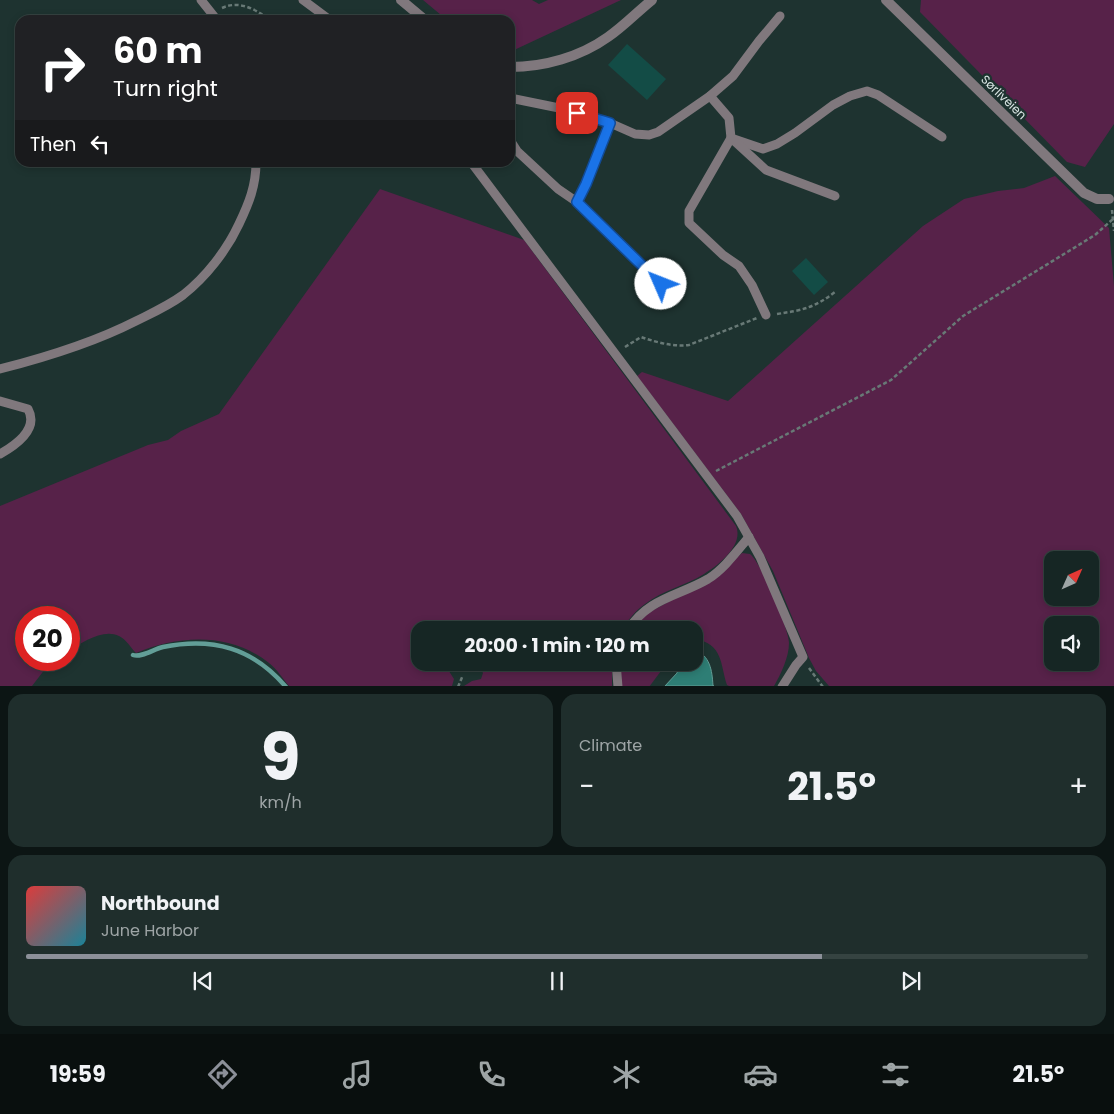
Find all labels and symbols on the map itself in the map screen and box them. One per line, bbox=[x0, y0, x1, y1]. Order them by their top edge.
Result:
street label: Sørliveien bbox=[977, 71, 1031, 123]
pin bbox=[556, 92, 598, 134]
position arrow bbox=[634, 257, 686, 309]
north arrow bbox=[1044, 551, 1099, 606]
speed limit sign: 20 bbox=[15, 606, 80, 671]

